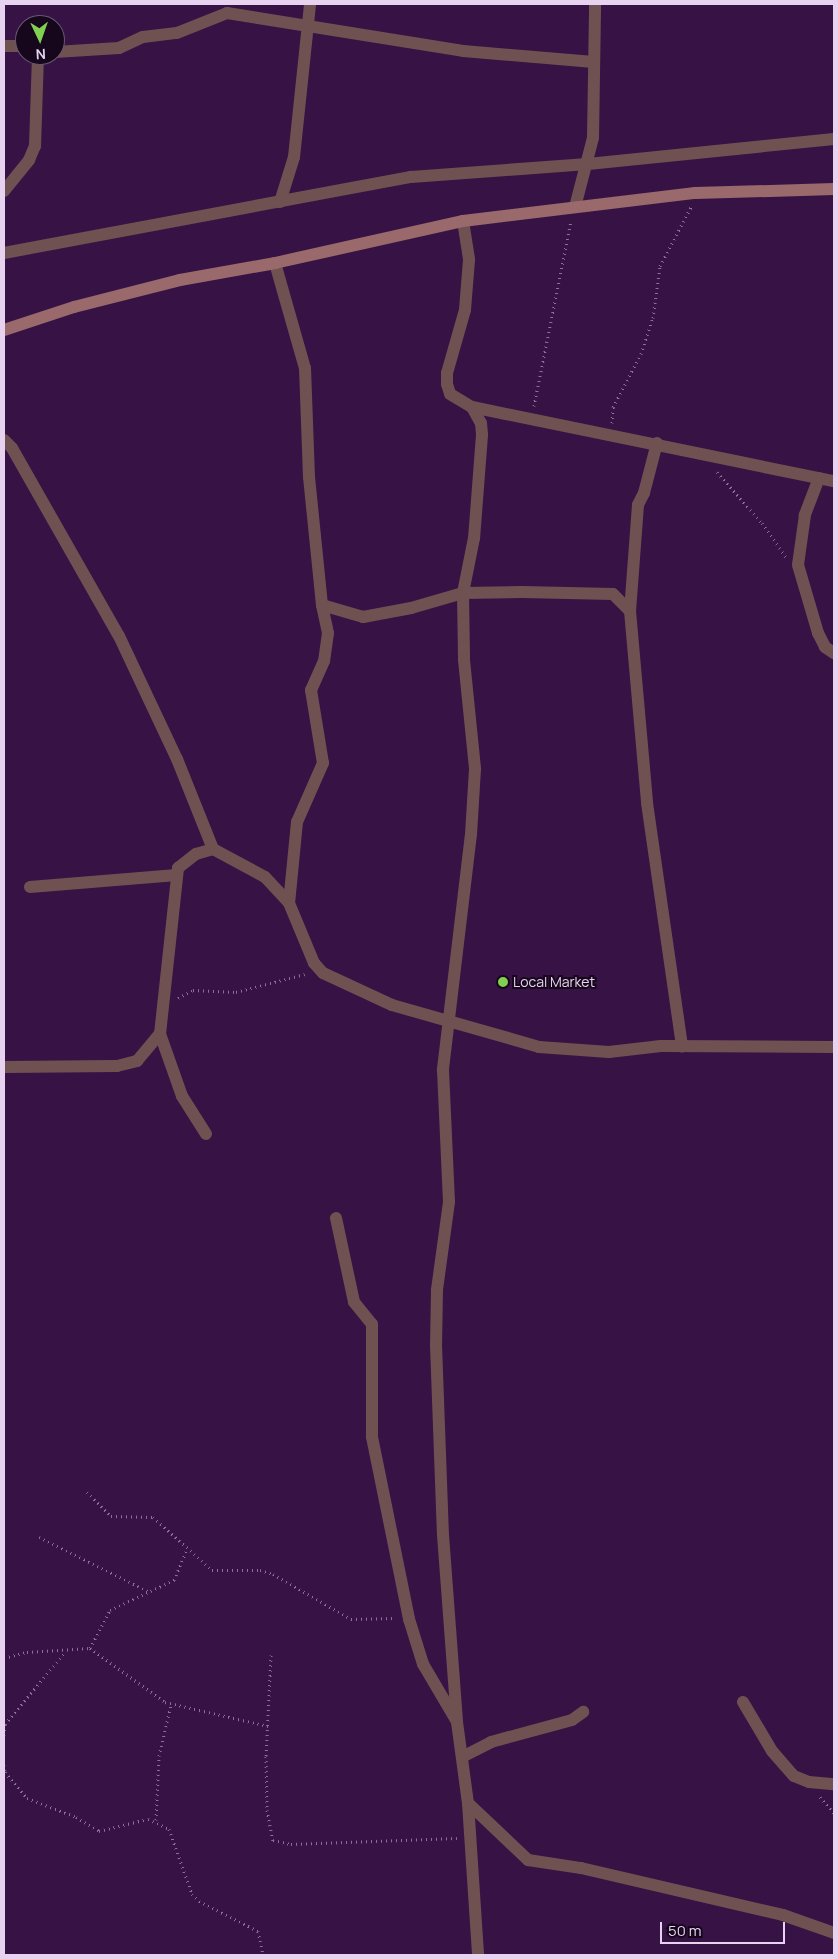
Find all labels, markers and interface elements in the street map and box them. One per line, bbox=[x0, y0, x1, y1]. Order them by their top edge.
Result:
north arrow bbox=[15, 15, 65, 65]
text: N bbox=[35, 45, 46, 64]
place label: Local Market bbox=[513, 974, 595, 990]
marker: Local Market bbox=[497, 976, 509, 988]
scale bar bbox=[663, 1912, 788, 1944]
text: 50 m bbox=[668, 1920, 702, 1941]

